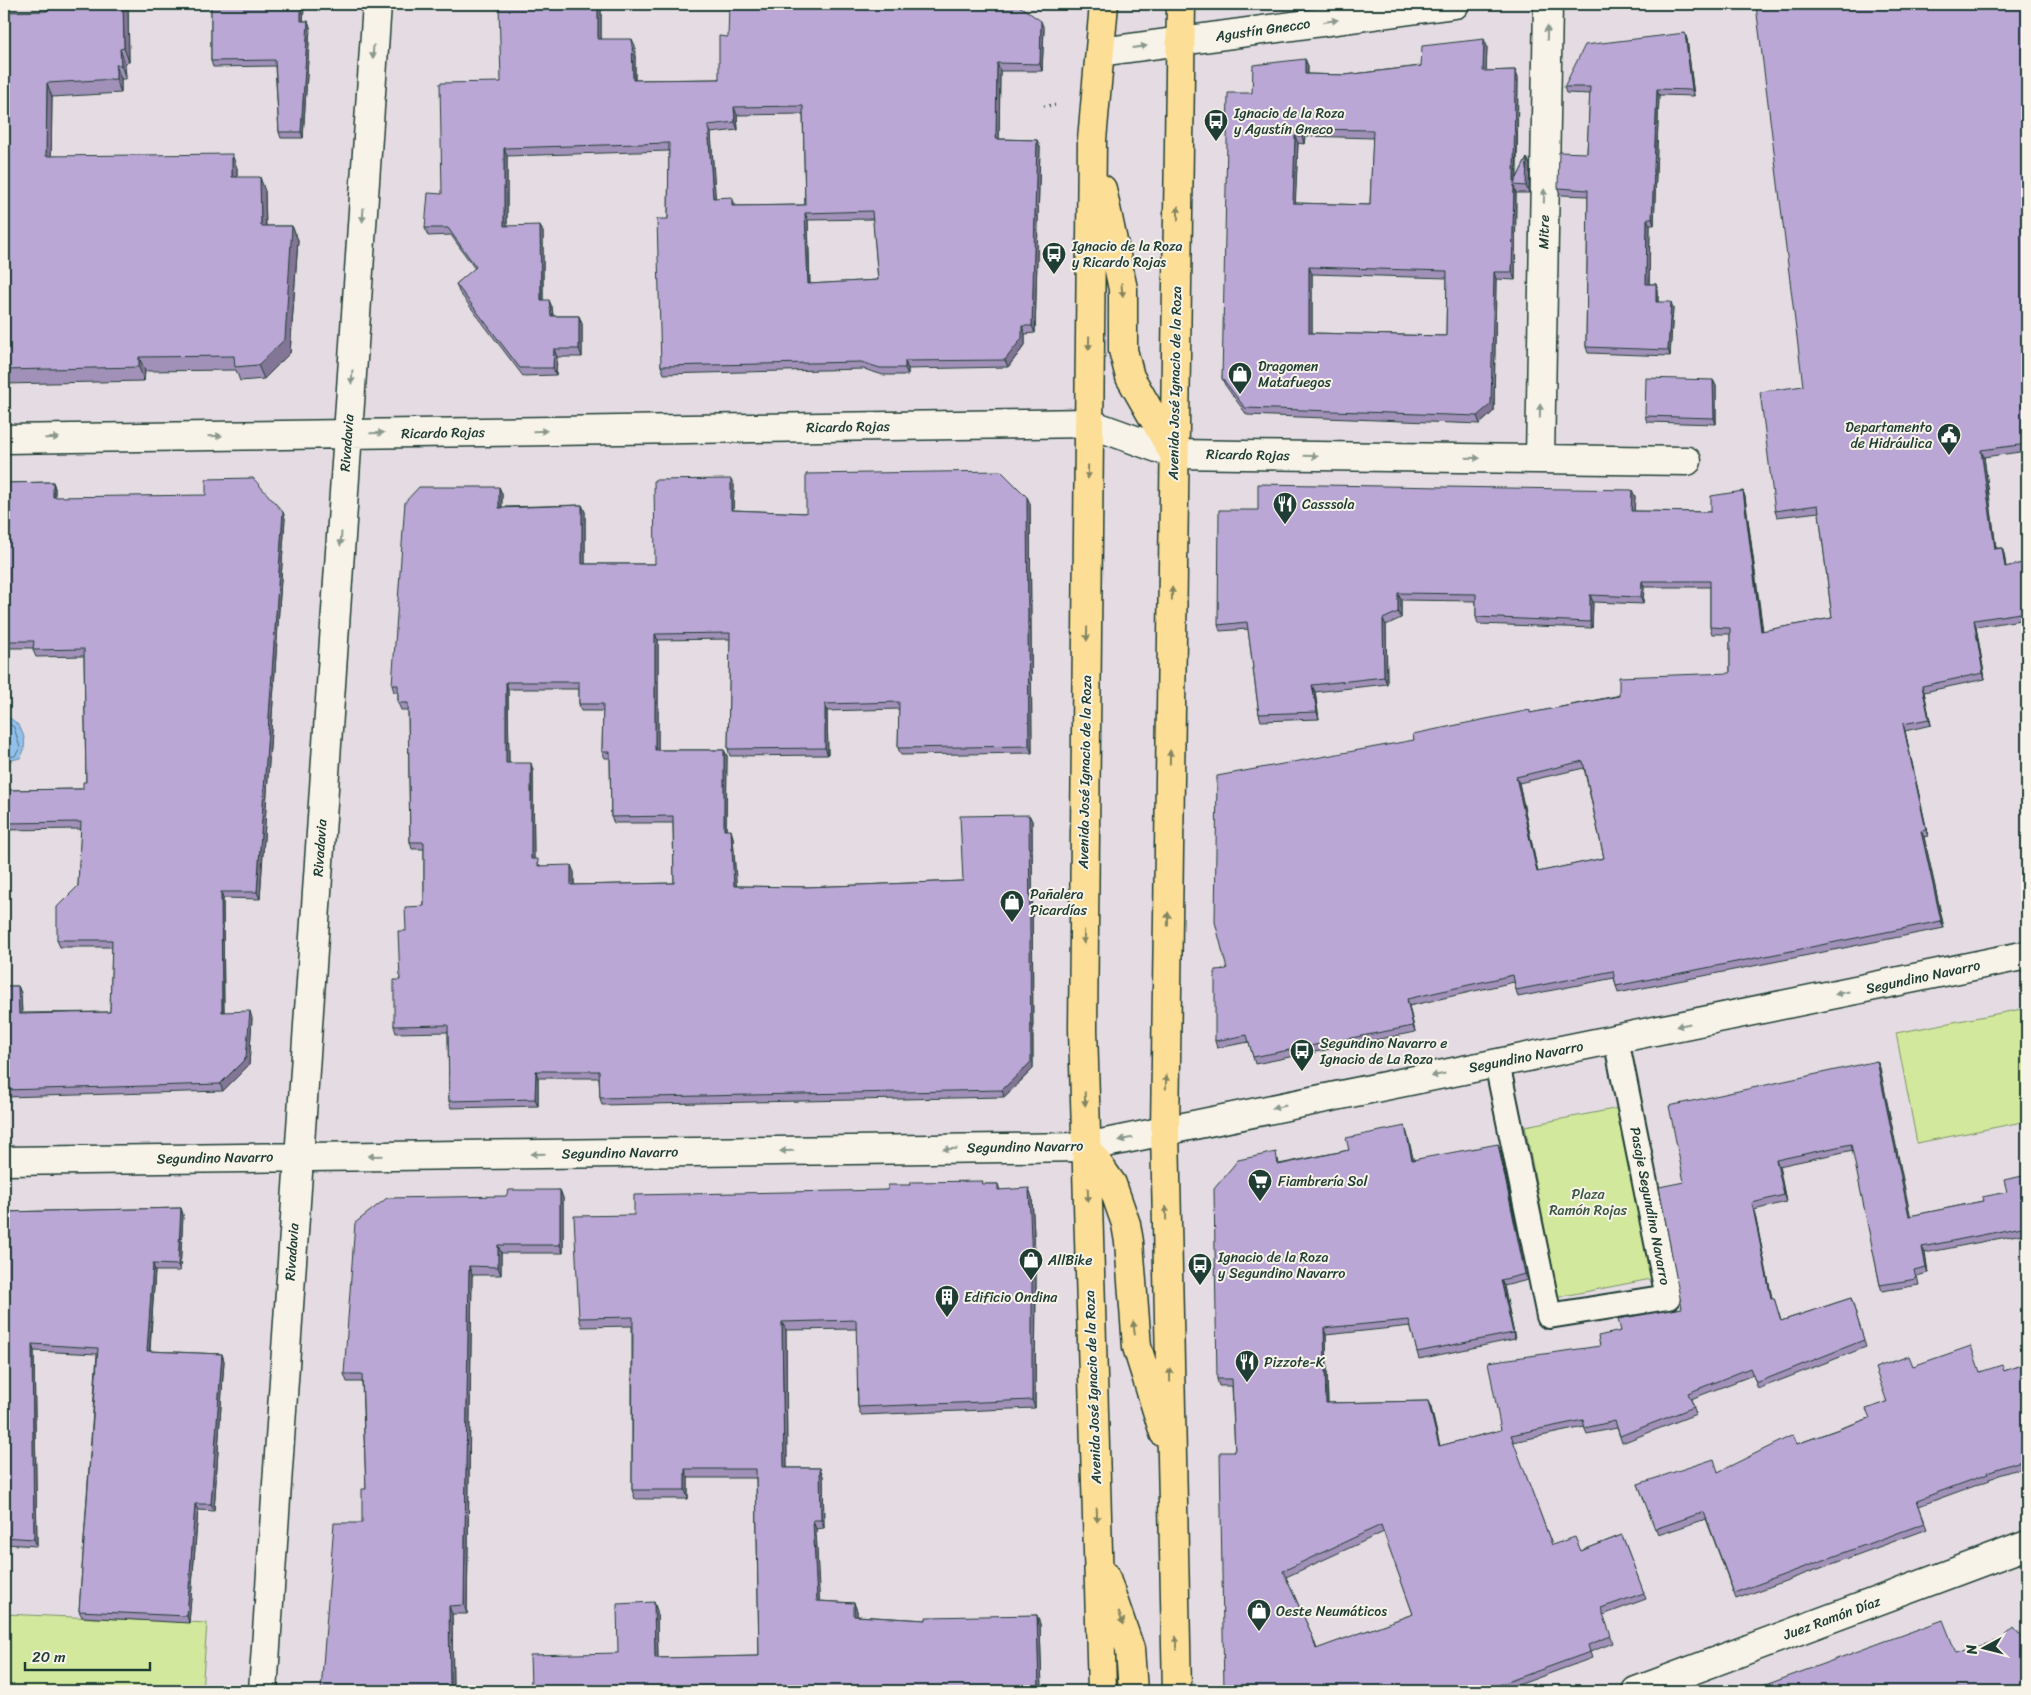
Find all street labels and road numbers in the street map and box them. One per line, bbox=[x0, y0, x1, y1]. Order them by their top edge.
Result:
street label: Agustín Gnecco bbox=[1213, 11, 1312, 49]
street label: Mitre bbox=[1531, 215, 1557, 249]
street label: Avenida José Ignacio de la Roza bbox=[1161, 286, 1189, 481]
street label: Rivadavia bbox=[333, 412, 362, 473]
street label: Ricardo Rojas bbox=[806, 414, 891, 440]
street label: Ricardo Rojas bbox=[401, 420, 486, 446]
street label: Ricardo Rojas bbox=[1206, 442, 1291, 468]
street label: Avenida José Ignacio de la Roza bbox=[1071, 675, 1099, 870]
street label: Rivadavia bbox=[306, 817, 335, 878]
street label: Segundino Navarro bbox=[1863, 953, 1983, 1001]
street label: Segundino Navarro bbox=[1466, 1034, 1586, 1080]
street label: Pasaje Segundino Navarro bbox=[1622, 1125, 1678, 1287]
street label: Segundino Navarro bbox=[967, 1133, 1083, 1161]
street label: Segundino Navarro bbox=[562, 1139, 678, 1167]
street label: Segundino Navarro bbox=[157, 1144, 273, 1172]
street label: Rivadavia bbox=[278, 1221, 307, 1282]
street label: Avenida José Ignacio de la Roza bbox=[1077, 1290, 1109, 1485]
street label: Juez Ramón Díaz bbox=[1779, 1589, 1885, 1648]

